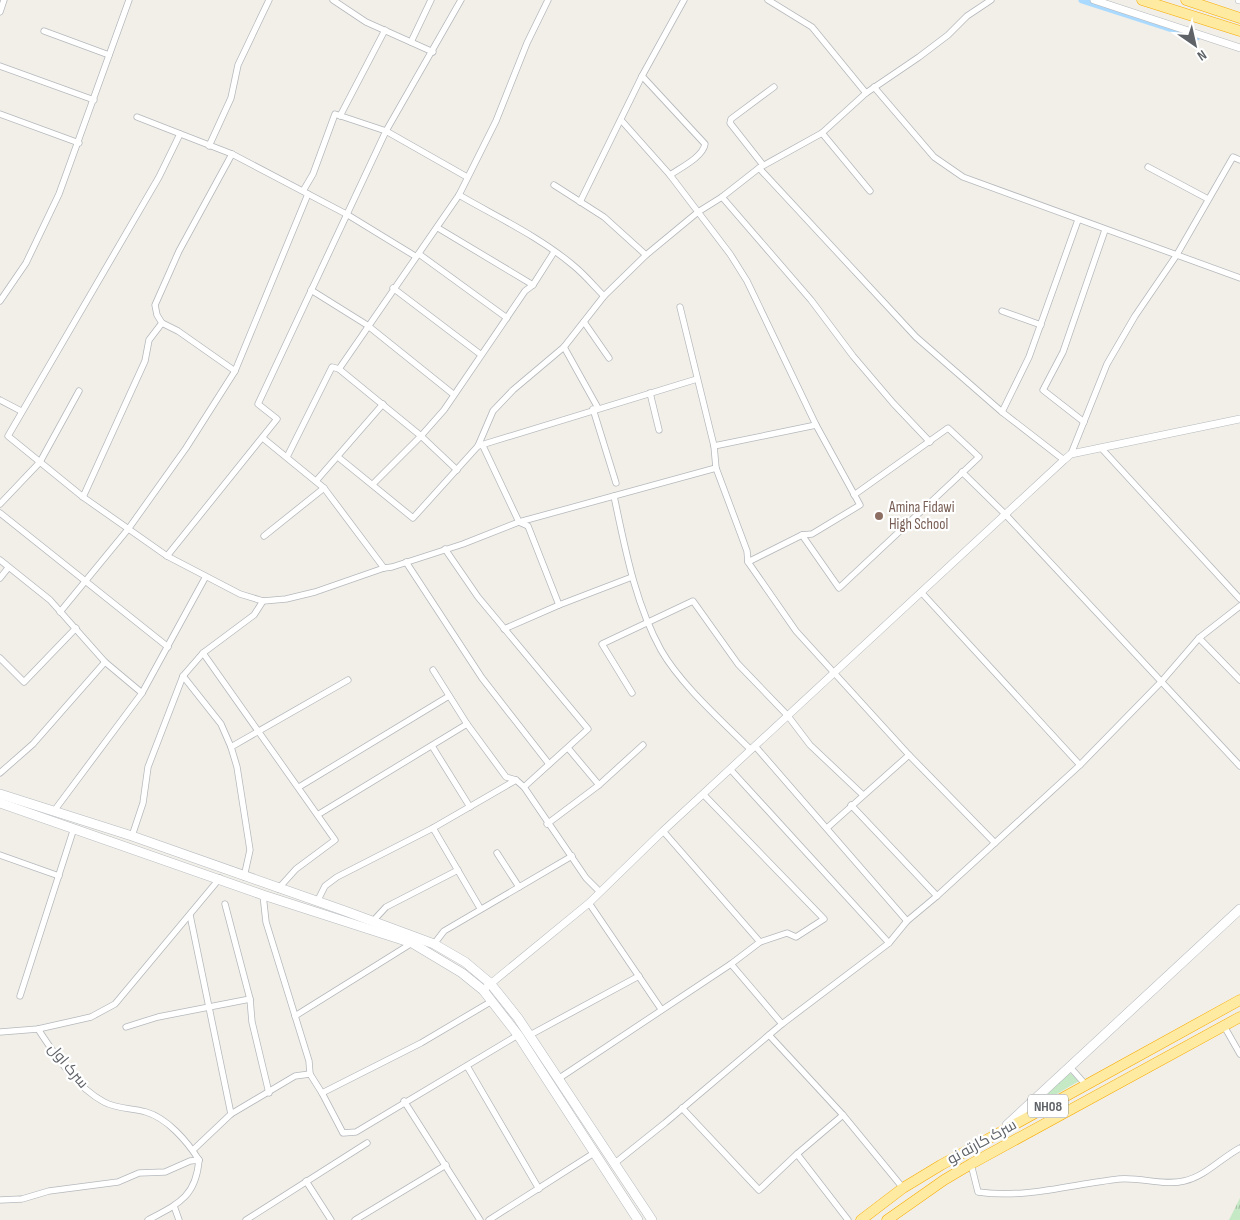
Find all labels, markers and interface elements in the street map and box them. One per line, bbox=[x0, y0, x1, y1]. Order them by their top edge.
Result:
north arrow bbox=[1170, 20, 1220, 70]
text: N bbox=[1194, 46, 1210, 65]
place label: Amina Fidawi High School bbox=[888, 498, 955, 534]
marker: Amina Fidawi High School bbox=[873, 510, 885, 522]
street label: سرک اول bbox=[44, 1040, 92, 1092]
road number: NH08 bbox=[1028, 1094, 1068, 1118]
street label: سرک کارته نو bbox=[944, 1115, 1020, 1169]

